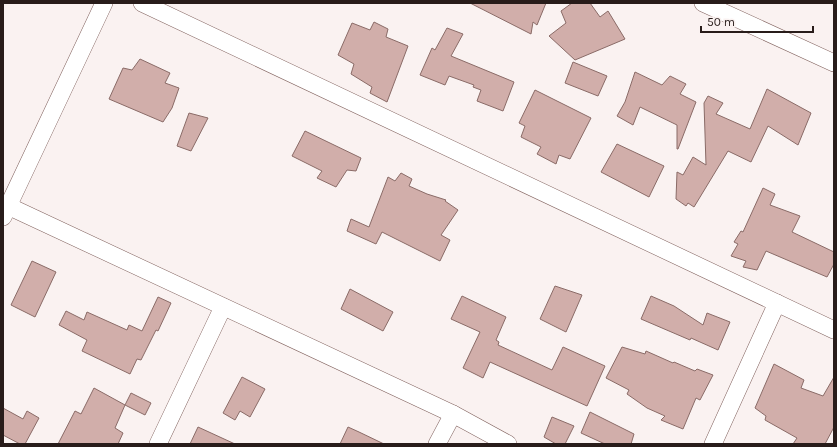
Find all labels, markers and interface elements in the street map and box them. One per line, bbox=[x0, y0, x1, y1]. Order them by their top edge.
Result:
scale bar bbox=[701, 8, 813, 34]
text: 50 m bbox=[707, 15, 735, 29]

